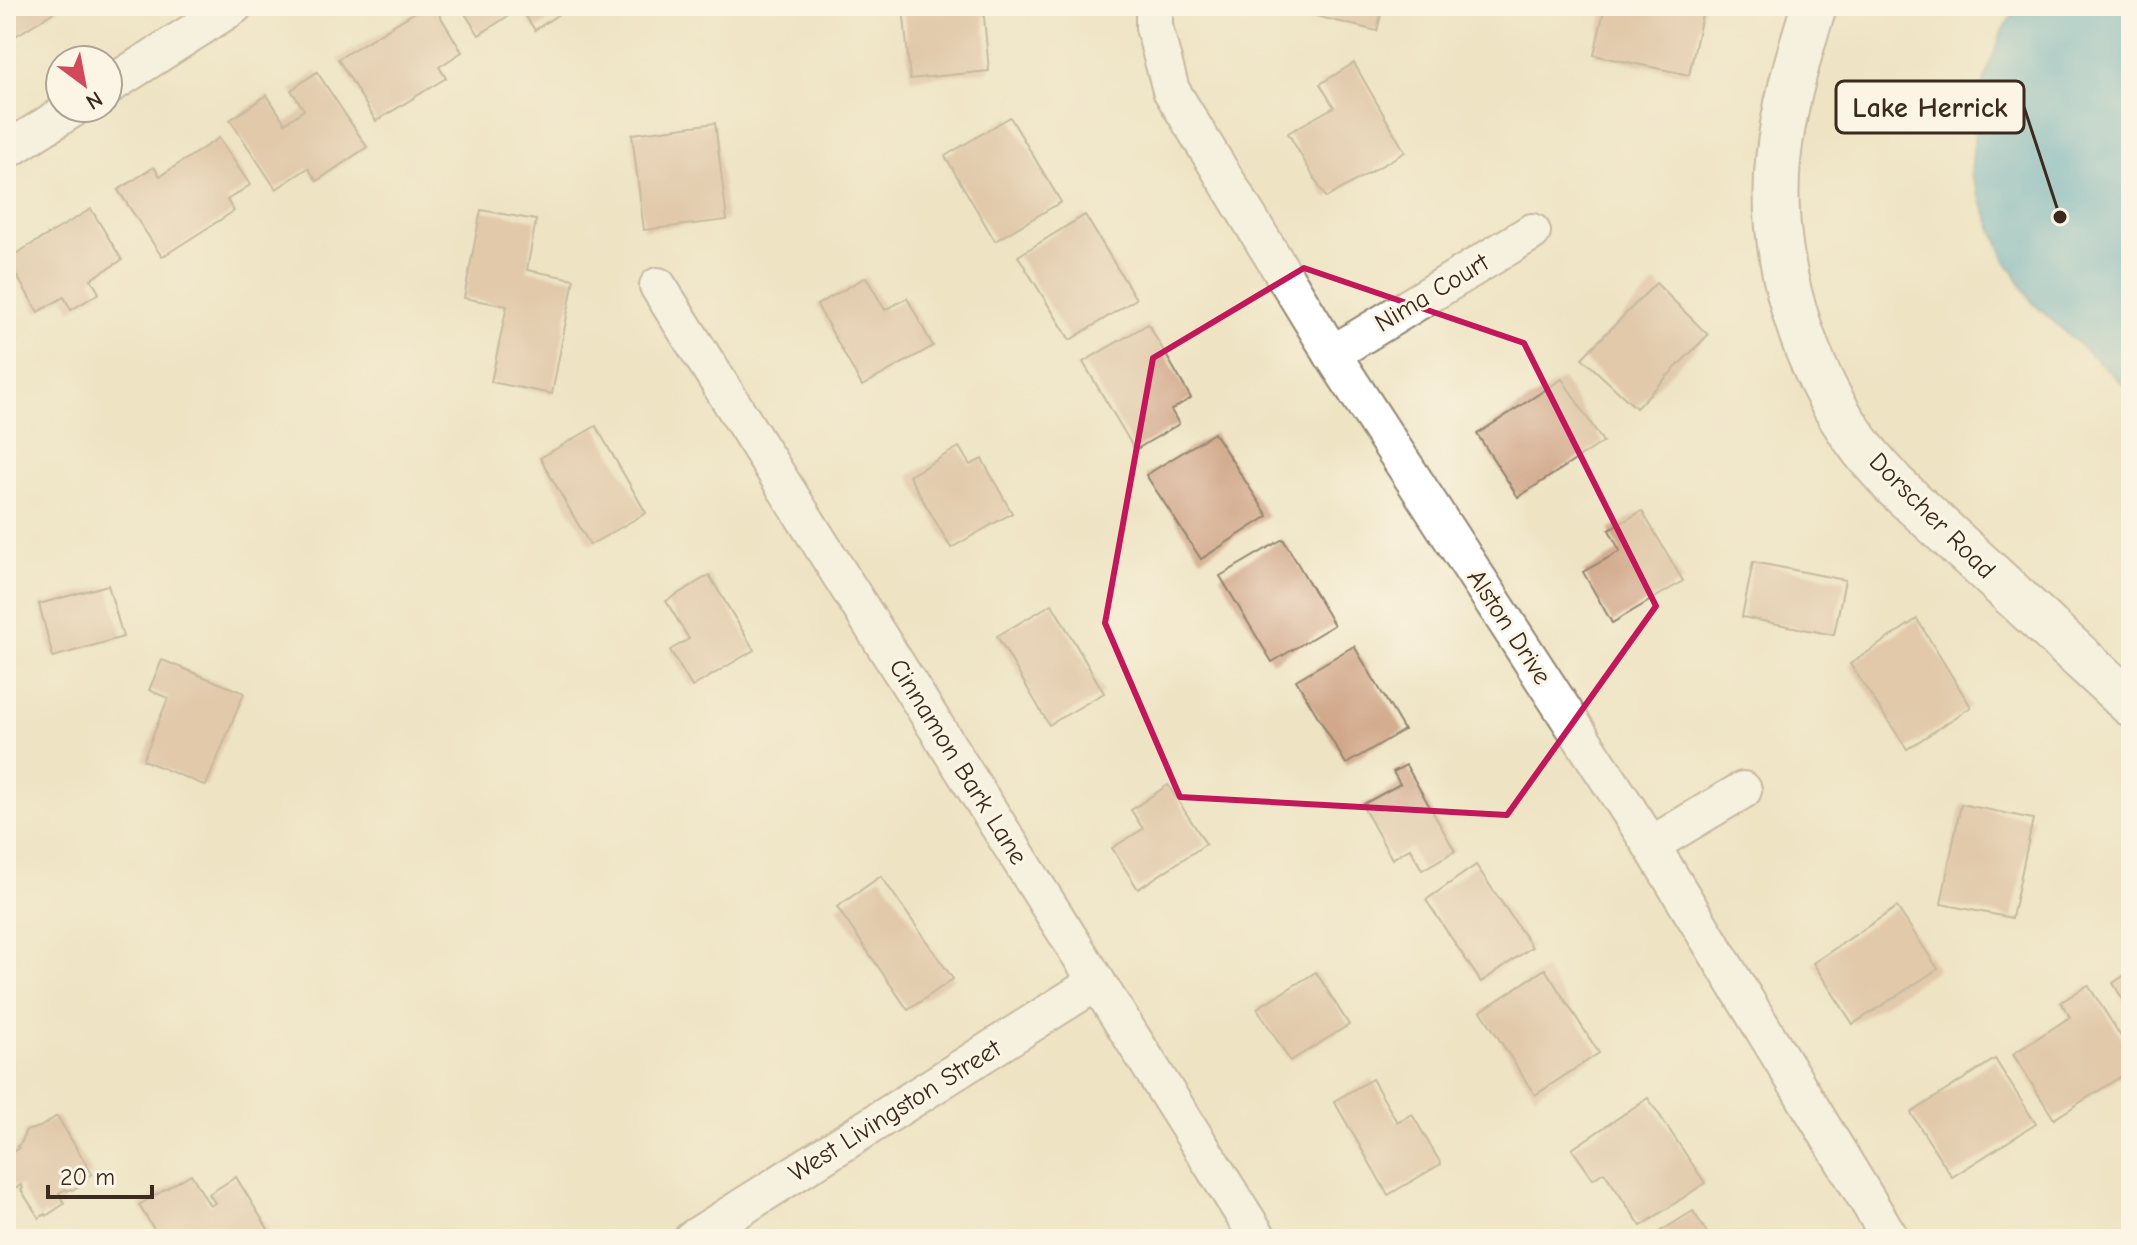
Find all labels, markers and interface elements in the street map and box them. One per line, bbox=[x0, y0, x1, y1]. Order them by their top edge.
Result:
north arrow bbox=[44, 44, 124, 124]
callout: Lake Herrick bbox=[1836, 81, 2024, 133]
text: N bbox=[81, 85, 107, 115]
text: Lake Herrick bbox=[1852, 92, 2008, 124]
street label: Nima Court bbox=[1370, 247, 1496, 339]
street label: Dorscher Road bbox=[1863, 447, 2001, 585]
street label: Alston Drive bbox=[1461, 564, 1557, 690]
street label: Cinnamon Bark Lane bbox=[883, 654, 1033, 870]
street label: West Livingston Street bbox=[784, 1033, 1008, 1188]
scale bar bbox=[48, 1149, 152, 1199]
text: 20 m bbox=[60, 1163, 115, 1191]

